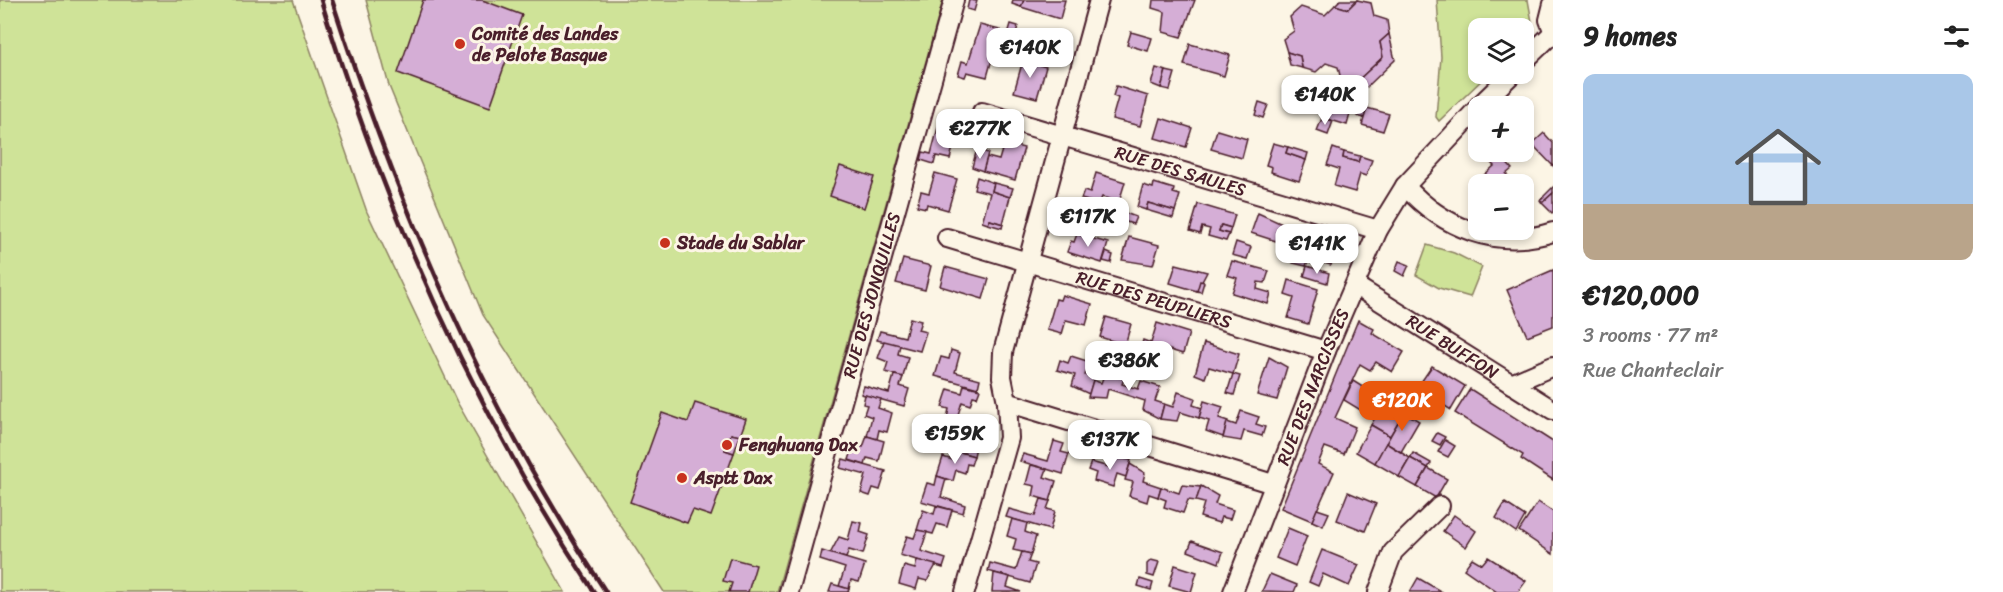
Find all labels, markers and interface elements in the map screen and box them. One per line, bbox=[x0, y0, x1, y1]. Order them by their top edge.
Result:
text: 9 homes bbox=[1583, 13, 1677, 59]
place label: Comité des Landes de Pelote Basque bbox=[471, 18, 619, 71]
map controls bbox=[1468, 18, 1534, 240]
button: layers bbox=[1468, 18, 1534, 84]
icon: filters bbox=[1940, 20, 1973, 53]
pin: €140K bbox=[988, 28, 1072, 79]
text: €140K bbox=[1000, 30, 1060, 65]
marker: Comité des Landes de Pelote Basque bbox=[453, 37, 467, 51]
pin: €140K bbox=[1283, 75, 1367, 126]
text: €140K bbox=[1295, 77, 1355, 112]
button: + bbox=[1468, 96, 1534, 162]
pin: €277K bbox=[938, 109, 1022, 160]
text: €277K bbox=[950, 111, 1010, 146]
icon: home bbox=[1724, 113, 1832, 221]
street label: RUE DES SAULES bbox=[1111, 136, 1250, 206]
button: − bbox=[1468, 174, 1534, 240]
pin: €117K bbox=[1046, 197, 1130, 248]
text: €117K bbox=[1061, 199, 1115, 234]
street label: RUE DES JONQUILLES bbox=[833, 208, 910, 382]
pin: €141K bbox=[1275, 224, 1359, 275]
text: €141K bbox=[1289, 226, 1345, 261]
place label: Stade du Sablar bbox=[676, 227, 806, 259]
marker: Stade du Sablar bbox=[658, 236, 672, 250]
street label: RUE DES PEUPLIERS bbox=[1072, 261, 1236, 338]
text: €120,000 bbox=[1583, 272, 1699, 318]
street label: RUE DES NARCISSES bbox=[1267, 303, 1359, 470]
street label: RUE BUFFON bbox=[1400, 305, 1505, 388]
text: 3 rooms · 77 m² bbox=[1583, 318, 1718, 353]
pin: €386K bbox=[1087, 341, 1171, 392]
text: €386K bbox=[1099, 343, 1159, 378]
text: Rue Chanteclair bbox=[1583, 353, 1723, 388]
pin: €120K bbox=[1360, 381, 1444, 432]
text: €120K bbox=[1373, 383, 1431, 418]
pin: €159K bbox=[913, 414, 997, 465]
text: €159K bbox=[926, 416, 984, 451]
pin: €137K bbox=[1068, 420, 1152, 471]
text: €137K bbox=[1082, 422, 1138, 457]
place label: Fenghuang Dax bbox=[738, 429, 858, 461]
marker: Fenghuang Dax bbox=[720, 438, 734, 452]
place label: Asptt Dax bbox=[693, 462, 773, 494]
marker: Asptt Dax bbox=[675, 471, 689, 485]

